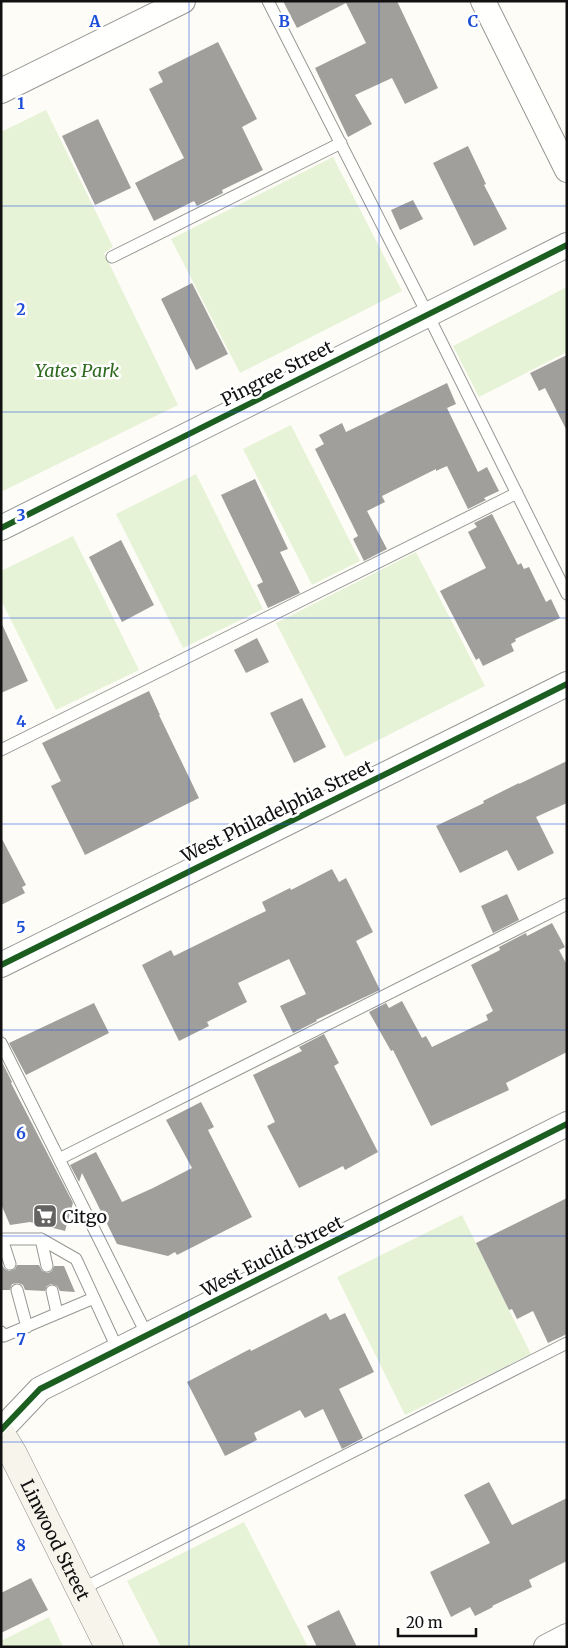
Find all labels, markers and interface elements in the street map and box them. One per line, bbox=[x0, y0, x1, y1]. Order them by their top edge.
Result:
text: A bbox=[88, 11, 101, 31]
text: B bbox=[278, 11, 290, 31]
text: C bbox=[468, 11, 478, 31]
text: 1 bbox=[17, 93, 25, 113]
text: 2 bbox=[16, 299, 26, 319]
street label: Pingree Street bbox=[217, 335, 337, 411]
park label: Yates Park bbox=[35, 359, 119, 382]
text: 3 bbox=[16, 505, 26, 525]
text: 4 bbox=[16, 711, 26, 731]
street label: West Philadelphia Street bbox=[176, 754, 377, 868]
text: 5 bbox=[16, 917, 26, 937]
text: 6 bbox=[16, 1123, 26, 1143]
supermarket icon: Citgo bbox=[32, 1203, 58, 1229]
place label: Citgo bbox=[62, 1205, 107, 1228]
street label: West Euclid Street bbox=[196, 1210, 347, 1302]
text: 7 bbox=[16, 1329, 26, 1349]
street label: Linwood Street bbox=[16, 1475, 95, 1604]
text: 8 bbox=[16, 1535, 26, 1555]
scale bar bbox=[398, 1606, 476, 1638]
text: 20 m bbox=[406, 1613, 443, 1632]

